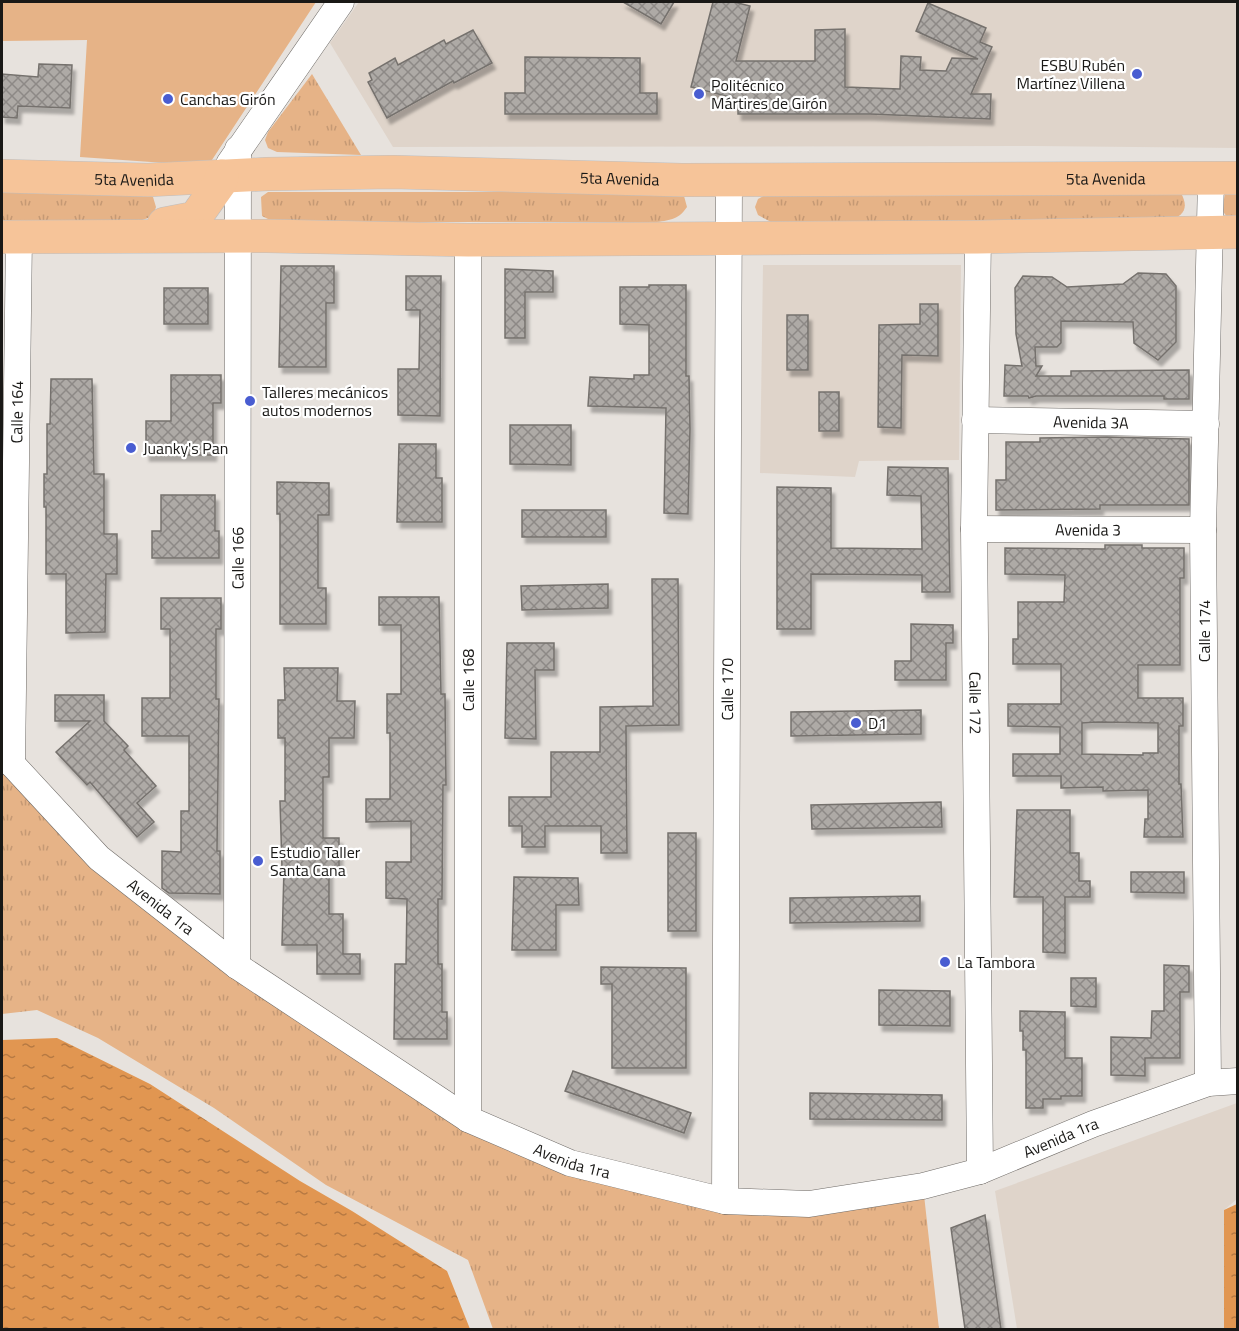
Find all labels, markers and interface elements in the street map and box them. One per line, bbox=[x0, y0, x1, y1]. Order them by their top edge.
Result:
place label: ESBU Rubén Martínez Villena bbox=[1017, 53, 1125, 95]
marker: ESBU Rubén Martínez Villena bbox=[1130, 67, 1144, 81]
place label: Politécnico Mártires de Girón bbox=[711, 73, 827, 115]
place label: Canchas Girón bbox=[180, 87, 276, 111]
marker: Politécnico Mártires de Girón bbox=[692, 87, 706, 101]
marker: Canchas Girón bbox=[161, 92, 175, 106]
street label: 5ta Avenida bbox=[580, 165, 660, 191]
street label: 5ta Avenida bbox=[1066, 166, 1146, 191]
street label: 5ta Avenida bbox=[94, 167, 174, 192]
street label: Calle 164 bbox=[4, 380, 29, 444]
place label: Talleres mecánicos autos modernos bbox=[262, 380, 388, 422]
marker: Talleres mecánicos autos modernos bbox=[243, 394, 257, 408]
street label: Avenida 3A bbox=[1053, 409, 1129, 435]
place label: Juanky's Pan bbox=[143, 436, 228, 460]
marker: Juanky's Pan bbox=[124, 441, 138, 455]
street label: Avenida 3 bbox=[1055, 517, 1121, 542]
street label: Calle 166 bbox=[225, 527, 250, 589]
street label: Calle 174 bbox=[1192, 600, 1216, 662]
street label: Calle 168 bbox=[456, 649, 480, 711]
street label: Calle 170 bbox=[715, 658, 739, 720]
street label: Calle 172 bbox=[963, 672, 988, 734]
place label: D1 bbox=[868, 711, 887, 735]
marker: D1 bbox=[849, 716, 863, 730]
place label: Estudio Taller Santa Cana bbox=[270, 840, 361, 882]
marker: Estudio Taller Santa Cana bbox=[251, 854, 265, 868]
street label: Avenida 1ra bbox=[122, 873, 200, 940]
place label: La Tambora bbox=[957, 950, 1035, 974]
marker: La Tambora bbox=[938, 955, 952, 969]
street label: Avenida 1ra bbox=[1019, 1111, 1101, 1164]
street label: Avenida 1ra bbox=[530, 1137, 613, 1184]

